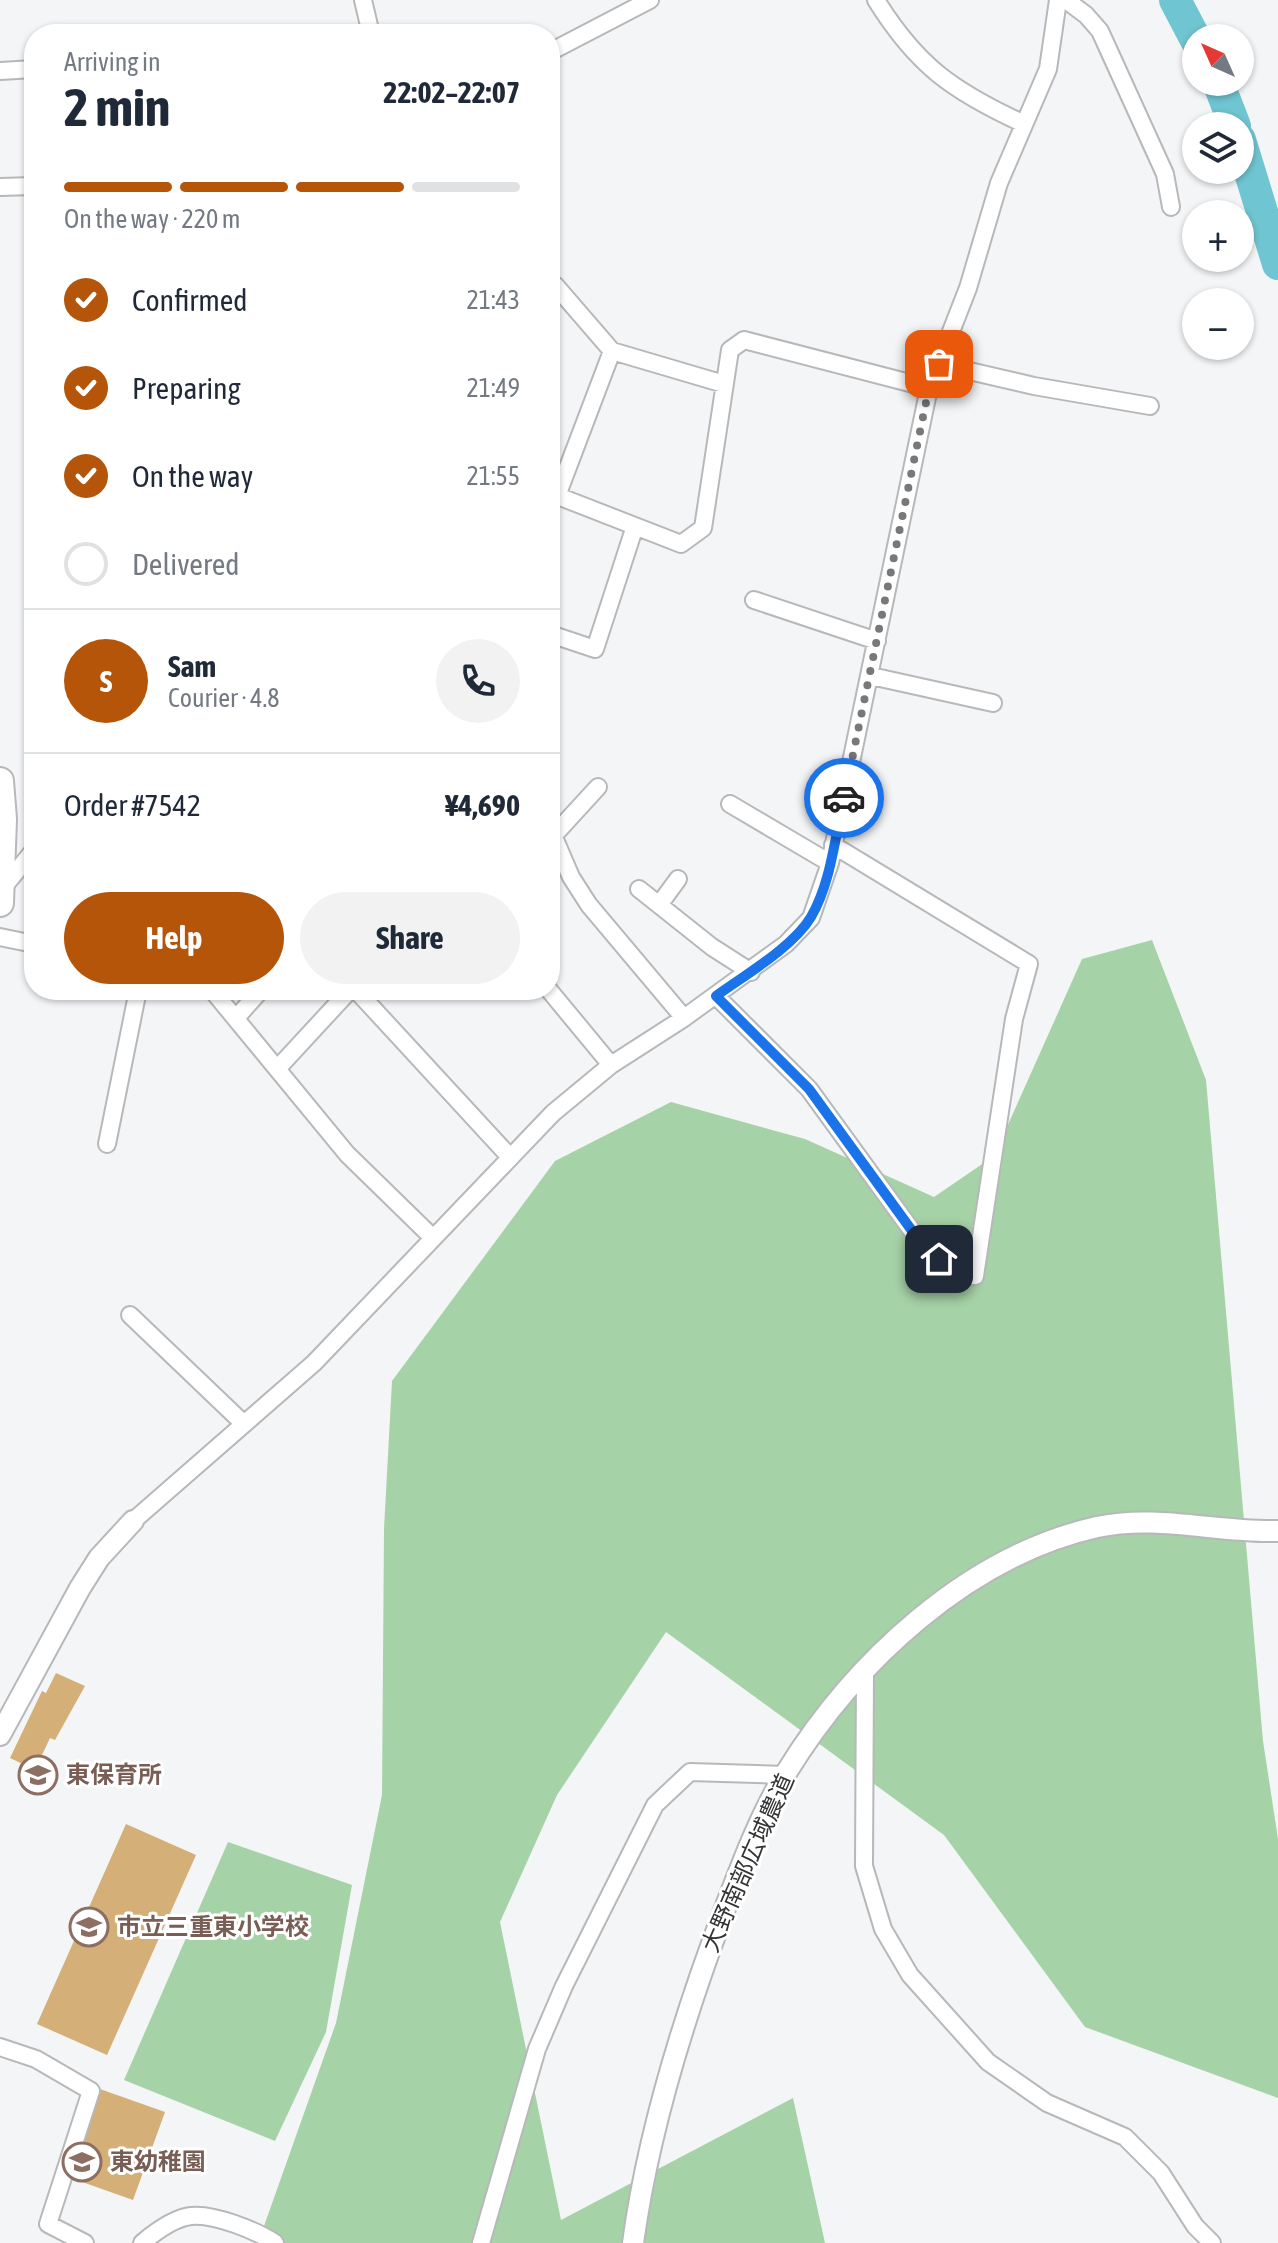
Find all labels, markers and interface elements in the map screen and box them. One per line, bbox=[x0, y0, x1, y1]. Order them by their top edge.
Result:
north arrow bbox=[1182, 24, 1254, 96]
map controls bbox=[1182, 24, 1254, 360]
text: Arriving in bbox=[64, 47, 161, 77]
text: 22:02–22:07 bbox=[383, 75, 520, 109]
text: 2 min bbox=[64, 77, 170, 137]
button: layers bbox=[1182, 112, 1254, 184]
button: + bbox=[1182, 200, 1254, 272]
text: On the way · 220 m bbox=[64, 204, 241, 234]
icon: check bbox=[64, 278, 108, 322]
text: Confirmed bbox=[132, 283, 247, 317]
text: 21:43 bbox=[466, 285, 520, 315]
button: − bbox=[1182, 288, 1254, 360]
pin bbox=[905, 330, 973, 398]
icon: bag bbox=[917, 342, 961, 386]
icon: check bbox=[64, 366, 108, 410]
text: Preparing bbox=[132, 371, 241, 405]
text: 21:49 bbox=[466, 373, 520, 403]
icon: check bbox=[64, 454, 108, 498]
text: On the way bbox=[132, 459, 253, 493]
text: 21:55 bbox=[466, 461, 520, 491]
text: Delivered bbox=[132, 547, 240, 581]
button: phone bbox=[436, 639, 520, 723]
text: Sam bbox=[168, 649, 216, 683]
text: S bbox=[100, 664, 112, 698]
text: Courier · 4.8 bbox=[168, 683, 279, 713]
courier bbox=[804, 758, 884, 838]
icon: car bbox=[822, 776, 866, 820]
text: Order #7542 bbox=[64, 788, 201, 822]
text: ¥4,690 bbox=[445, 788, 520, 822]
button: Help bbox=[64, 892, 284, 984]
button: Share bbox=[300, 892, 520, 984]
pin bbox=[905, 1225, 973, 1293]
icon: home bbox=[917, 1237, 961, 1281]
school or university icon: 東保育所 bbox=[17, 1754, 59, 1796]
place label: 東保育所 bbox=[66, 1761, 162, 1788]
street label: 大野南部広域農道 bbox=[696, 1770, 799, 1956]
school or university icon: 市立三重東小学校 bbox=[68, 1906, 110, 1948]
place label: 市立三重東小学校 bbox=[117, 1913, 309, 1940]
school or university icon: 東幼稚園 bbox=[61, 2141, 103, 2183]
place label: 東幼稚園 bbox=[110, 2148, 206, 2175]

